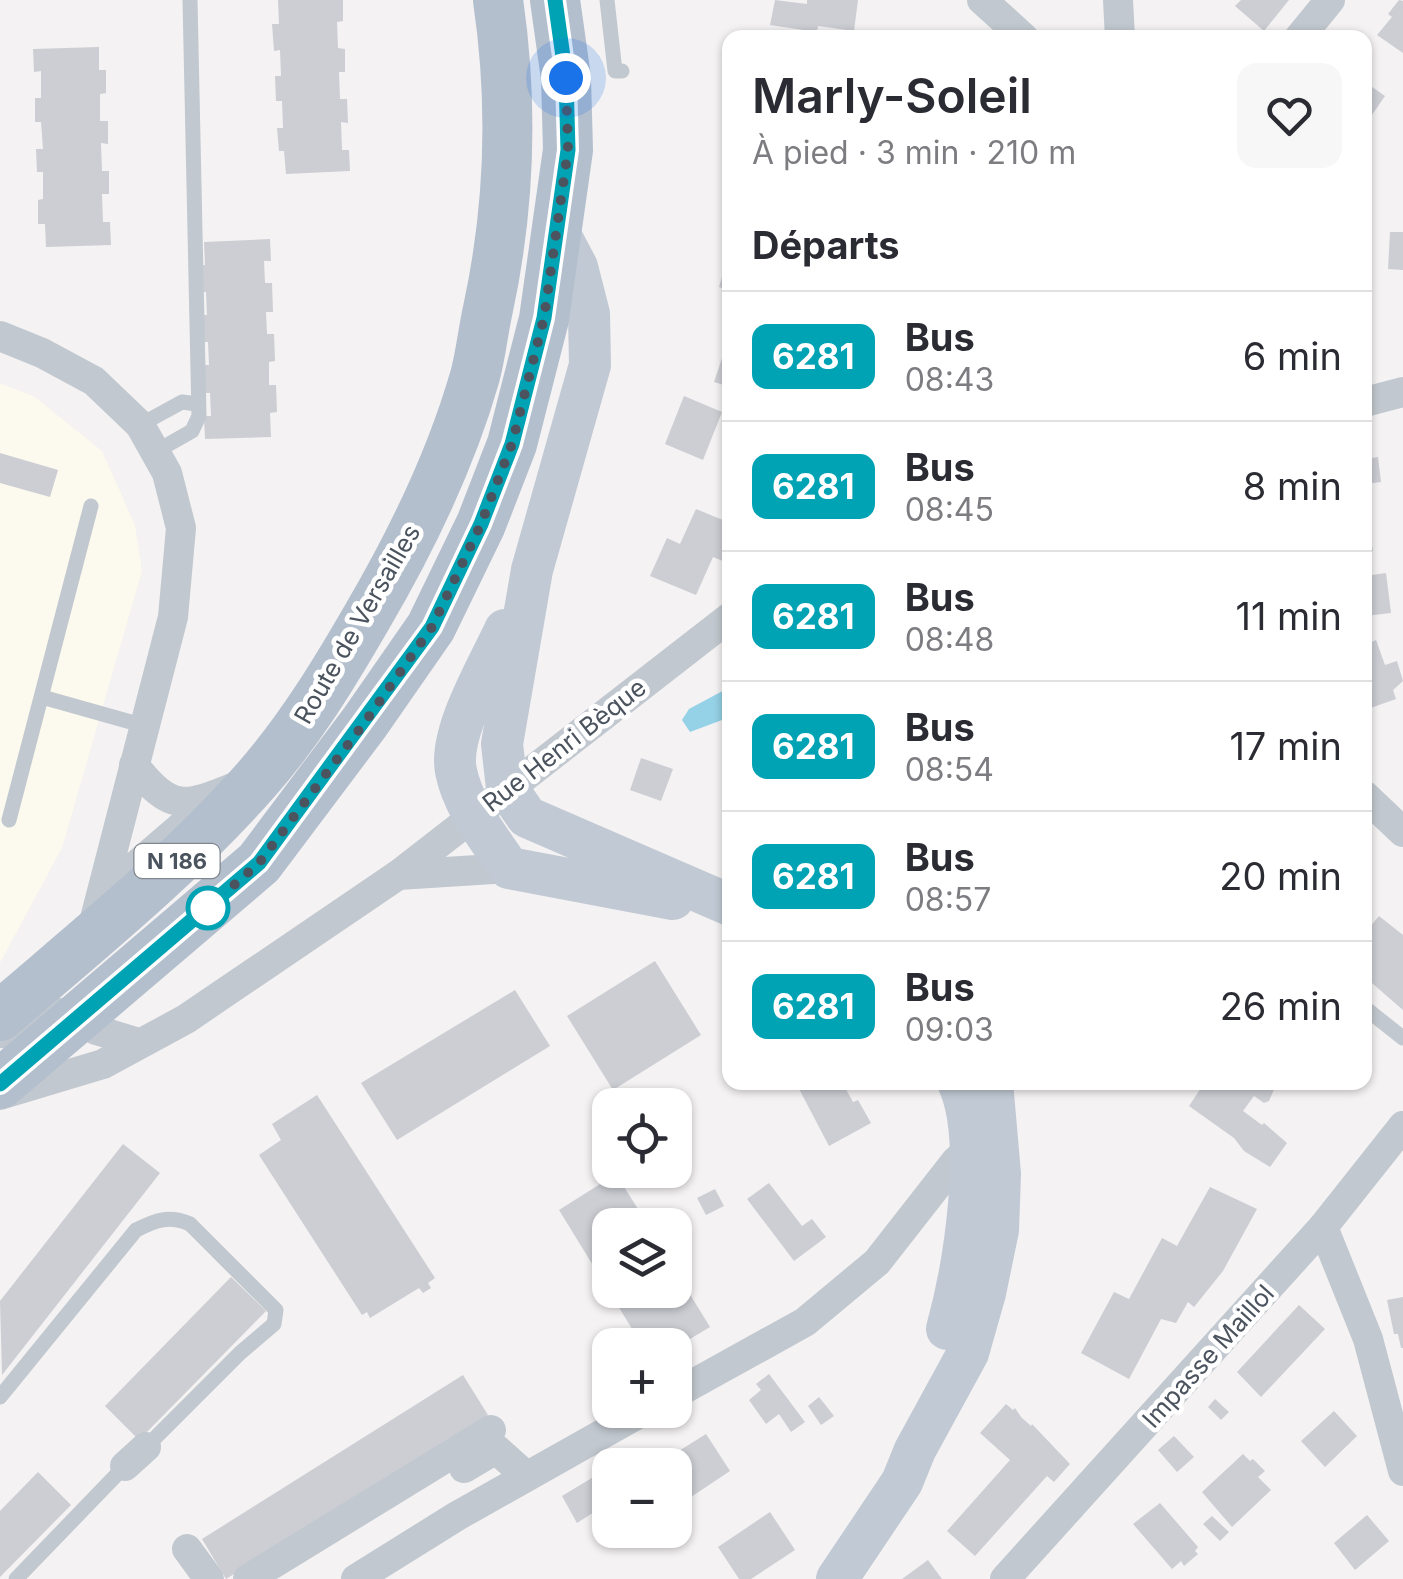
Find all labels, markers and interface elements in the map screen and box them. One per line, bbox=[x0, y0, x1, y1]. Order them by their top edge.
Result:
your location bbox=[541, 53, 591, 103]
button: heart bbox=[1237, 63, 1342, 168]
text: Marly-Soleil bbox=[752, 66, 1032, 125]
text: À pied · 3 min · 210 m bbox=[752, 133, 1076, 172]
text: Départs bbox=[752, 222, 900, 268]
text: Bus bbox=[905, 314, 975, 360]
text: 6 min bbox=[1243, 333, 1342, 379]
text: 6281 bbox=[772, 335, 855, 377]
text: 08:43 bbox=[905, 360, 994, 399]
text: Bus bbox=[905, 444, 975, 490]
text: 8 min bbox=[1243, 463, 1342, 509]
text: 6281 bbox=[772, 465, 855, 507]
text: 08:45 bbox=[905, 490, 994, 529]
street label: Route de Versailles bbox=[288, 519, 426, 729]
text: Bus bbox=[905, 574, 975, 620]
text: 11 min bbox=[1235, 593, 1342, 639]
text: 6281 bbox=[772, 595, 855, 637]
text: 08:48 bbox=[905, 620, 994, 659]
street label: Rue Henri Bèque bbox=[476, 672, 652, 818]
text: Bus bbox=[905, 704, 975, 750]
text: 17 min bbox=[1229, 723, 1342, 769]
text: 6281 bbox=[772, 725, 855, 767]
text: 08:54 bbox=[905, 750, 994, 789]
text: Bus bbox=[905, 834, 975, 880]
road number: N 186 bbox=[134, 844, 220, 878]
text: 20 min bbox=[1219, 853, 1342, 899]
text: 6281 bbox=[772, 855, 855, 897]
text: 08:57 bbox=[905, 880, 991, 919]
unlabelled marker bbox=[187, 887, 229, 929]
text: Bus bbox=[905, 964, 975, 1010]
text: 26 min bbox=[1220, 983, 1342, 1029]
text: 6281 bbox=[772, 985, 855, 1027]
text: 09:03 bbox=[905, 1010, 994, 1049]
map controls bbox=[592, 1088, 692, 1548]
button: locate bbox=[592, 1088, 692, 1188]
button: layers bbox=[592, 1208, 692, 1308]
street label: Impasse Maillol bbox=[1136, 1278, 1280, 1434]
button: + bbox=[592, 1328, 692, 1428]
button: − bbox=[592, 1448, 692, 1548]

